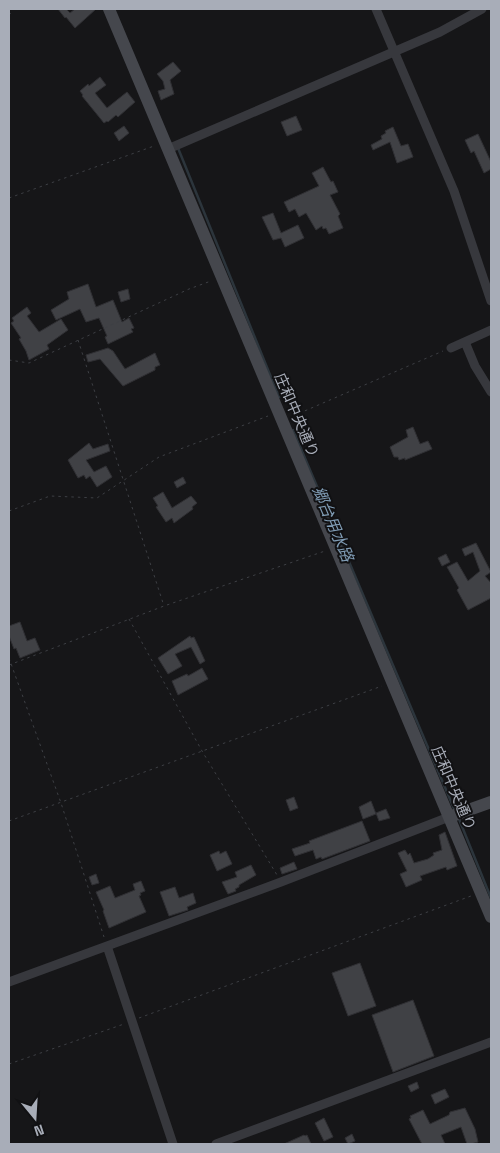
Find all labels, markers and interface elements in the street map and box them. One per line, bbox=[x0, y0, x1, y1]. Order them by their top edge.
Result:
street label: 庄和中央通り bbox=[271, 370, 323, 460]
water label: 郷台用水路 bbox=[308, 483, 359, 567]
street label: 庄和中央通り bbox=[428, 743, 480, 833]
north arrow bbox=[10, 1093, 60, 1143]
text: N bbox=[32, 1120, 46, 1140]

